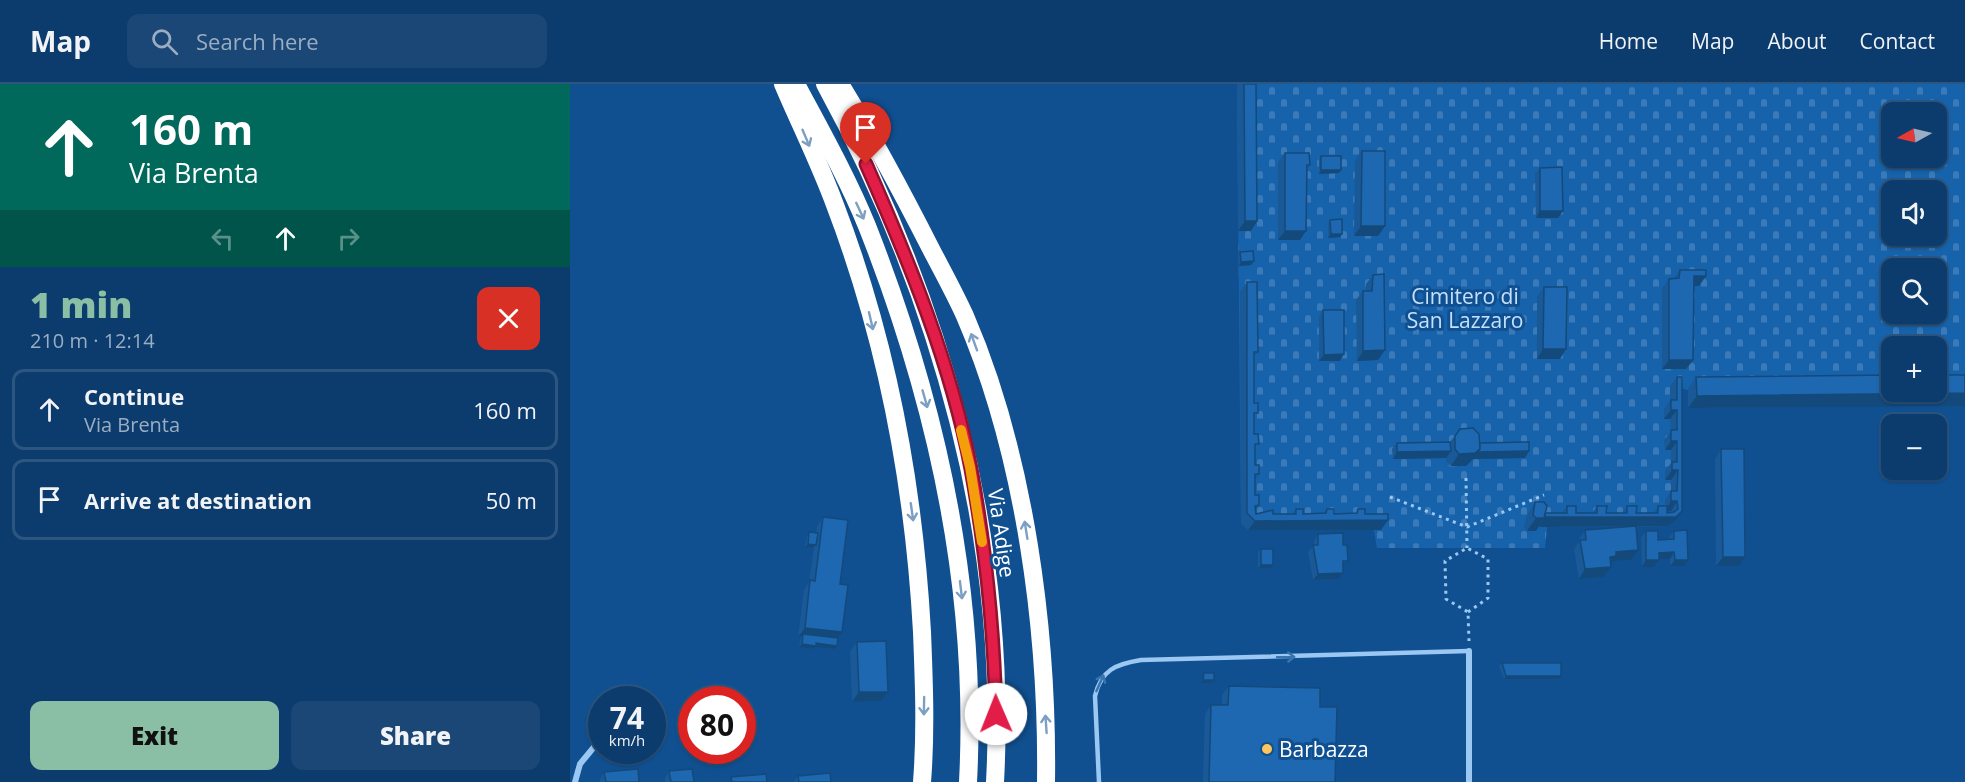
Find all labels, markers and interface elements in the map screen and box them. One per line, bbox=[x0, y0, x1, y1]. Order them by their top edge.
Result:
search box bbox=[127, 14, 547, 68]
text: Map bbox=[30, 22, 91, 60]
icon: search bbox=[148, 25, 181, 58]
text: Search here bbox=[196, 26, 319, 56]
text: Home bbox=[1599, 27, 1658, 55]
text: Map bbox=[1691, 27, 1734, 55]
text: About bbox=[1767, 27, 1827, 55]
text: Contact bbox=[1860, 27, 1935, 55]
text: 160 m bbox=[129, 100, 253, 157]
pin bbox=[840, 102, 891, 164]
north arrow bbox=[1881, 102, 1947, 168]
map controls bbox=[1881, 102, 1947, 480]
icon: ahead bbox=[30, 108, 108, 186]
icon: arrive bbox=[849, 111, 882, 144]
one-way arrow bbox=[801, 128, 812, 146]
text: Via Brenta bbox=[129, 154, 259, 191]
button: sound bbox=[1881, 180, 1947, 246]
one-way arrow bbox=[855, 201, 866, 220]
icon: left bbox=[206, 222, 239, 255]
icon: ahead bbox=[269, 222, 302, 255]
icon: right bbox=[332, 222, 365, 255]
button: search bbox=[1881, 258, 1947, 324]
text: 1 min bbox=[30, 280, 132, 329]
park label: Cimitero di San Lazzaro bbox=[1407, 282, 1523, 334]
button: close bbox=[477, 287, 540, 350]
one-way arrow bbox=[866, 311, 878, 330]
text: 210 m · 12:14 bbox=[30, 327, 155, 354]
one-way arrow bbox=[968, 333, 979, 352]
button: + bbox=[1881, 336, 1947, 402]
text: Continue bbox=[84, 381, 184, 411]
one-way arrow bbox=[920, 389, 931, 408]
icon: ahead bbox=[33, 393, 66, 426]
text: 160 m bbox=[473, 395, 537, 425]
text: Via Brenta bbox=[84, 411, 180, 438]
button: − bbox=[1881, 414, 1947, 480]
icon: arrive bbox=[33, 483, 66, 516]
text: Arrive at destination bbox=[84, 485, 312, 515]
text: 50 m bbox=[486, 485, 537, 515]
street label: Via Adige bbox=[982, 487, 1022, 579]
one-way arrow bbox=[907, 501, 918, 521]
one-way arrow bbox=[1020, 520, 1031, 540]
one-way arrow bbox=[956, 580, 967, 600]
one-way arrow bbox=[1275, 651, 1295, 662]
one-way arrow bbox=[1095, 674, 1107, 692]
position arrow bbox=[964, 682, 1028, 746]
speed limit sign: 80 bbox=[678, 686, 756, 764]
one-way arrow bbox=[918, 696, 930, 716]
text: 74 bbox=[610, 697, 644, 738]
button: Exit bbox=[30, 701, 279, 770]
button: Share bbox=[291, 701, 540, 770]
one-way arrow bbox=[1040, 714, 1051, 734]
text: km/h bbox=[609, 730, 645, 750]
place label: Barbazza bbox=[1279, 735, 1369, 763]
marker: Barbazza bbox=[1260, 742, 1274, 756]

